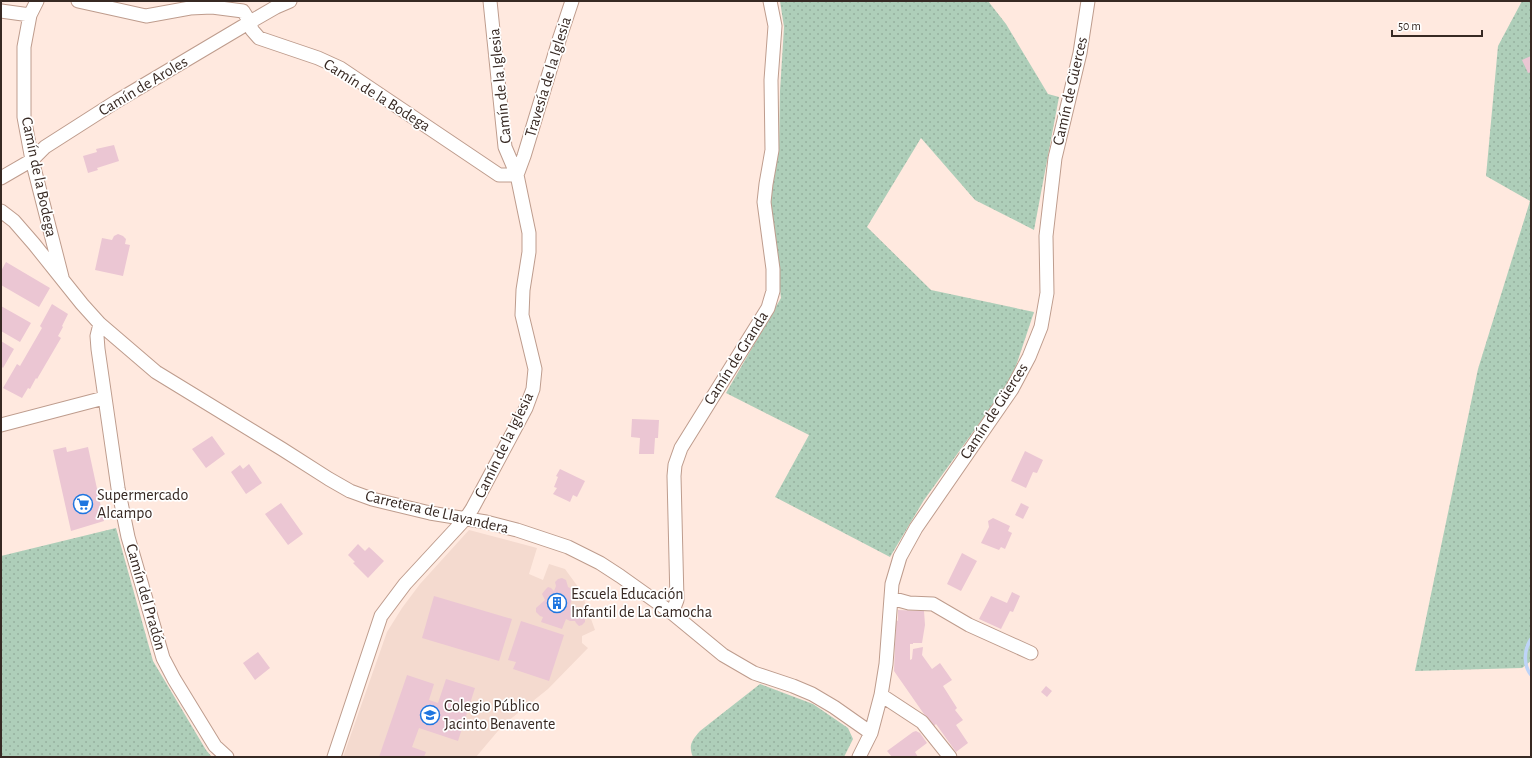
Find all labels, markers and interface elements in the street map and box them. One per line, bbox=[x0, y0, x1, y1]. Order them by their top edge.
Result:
scale bar bbox=[1392, 12, 1482, 38]
street label: Travesía de la Iglesia bbox=[522, 15, 574, 139]
text: 50 m bbox=[1398, 20, 1421, 32]
street label: Camín de la Iglesia bbox=[486, 28, 514, 144]
street label: Camín de Güerces bbox=[1050, 35, 1090, 147]
street label: Camín de Aroles bbox=[96, 53, 190, 119]
street label: Camín de la Bodega bbox=[321, 56, 433, 134]
street label: Camín de la Bodega bbox=[18, 116, 60, 238]
street label: Camín de Granda bbox=[701, 308, 771, 408]
street label: Camín de Güerces bbox=[957, 360, 1031, 462]
street label: Camín de la Iglesia bbox=[471, 390, 537, 500]
place label: Supermercado Alcampo bbox=[97, 487, 188, 521]
street label: Carretera de Llavandera bbox=[364, 488, 510, 536]
supermarket icon: Supermercado Alcampo bbox=[72, 493, 94, 515]
street label: Camín del Pradón bbox=[123, 542, 169, 652]
place label: Escuela Educación Infantil de La Camocha bbox=[571, 586, 712, 620]
building icon: Escuela Educación Infantil de La Camocha bbox=[546, 592, 568, 614]
place label: Colegio Público Jacinto Benavente bbox=[444, 698, 555, 732]
school or university icon: Colegio Público Jacinto Benavente bbox=[419, 704, 441, 726]

